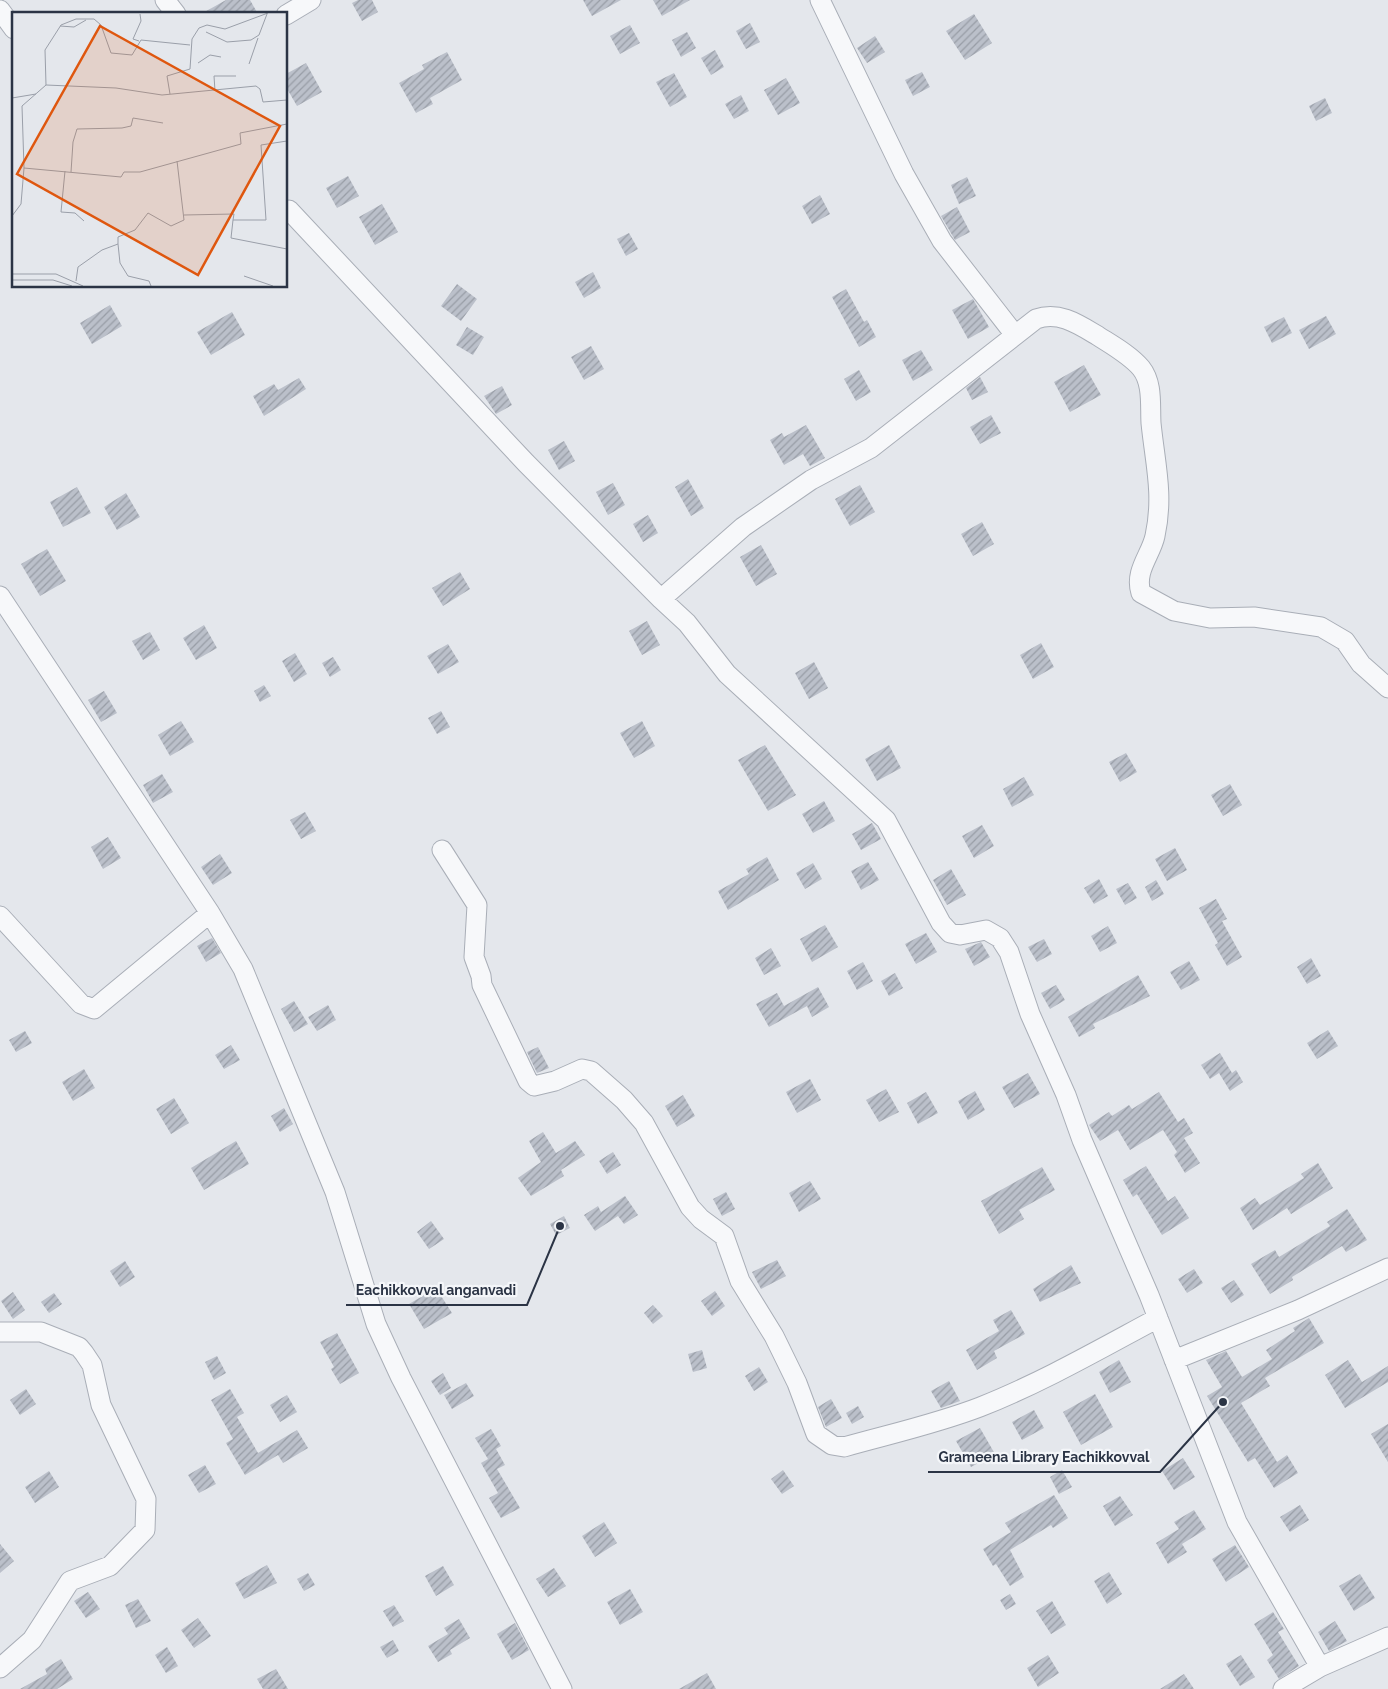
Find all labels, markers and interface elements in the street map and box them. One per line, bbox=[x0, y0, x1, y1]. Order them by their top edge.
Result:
inset map bbox=[12, 12, 288, 288]
callout: Eachikkovval anganvadi bbox=[346, 1276, 527, 1305]
text: Eachikkovval anganvadi bbox=[356, 1282, 516, 1298]
callout: Grameena Library Eachikkovval bbox=[928, 1443, 1160, 1472]
text: Grameena Library Eachikkovval bbox=[939, 1449, 1150, 1465]

